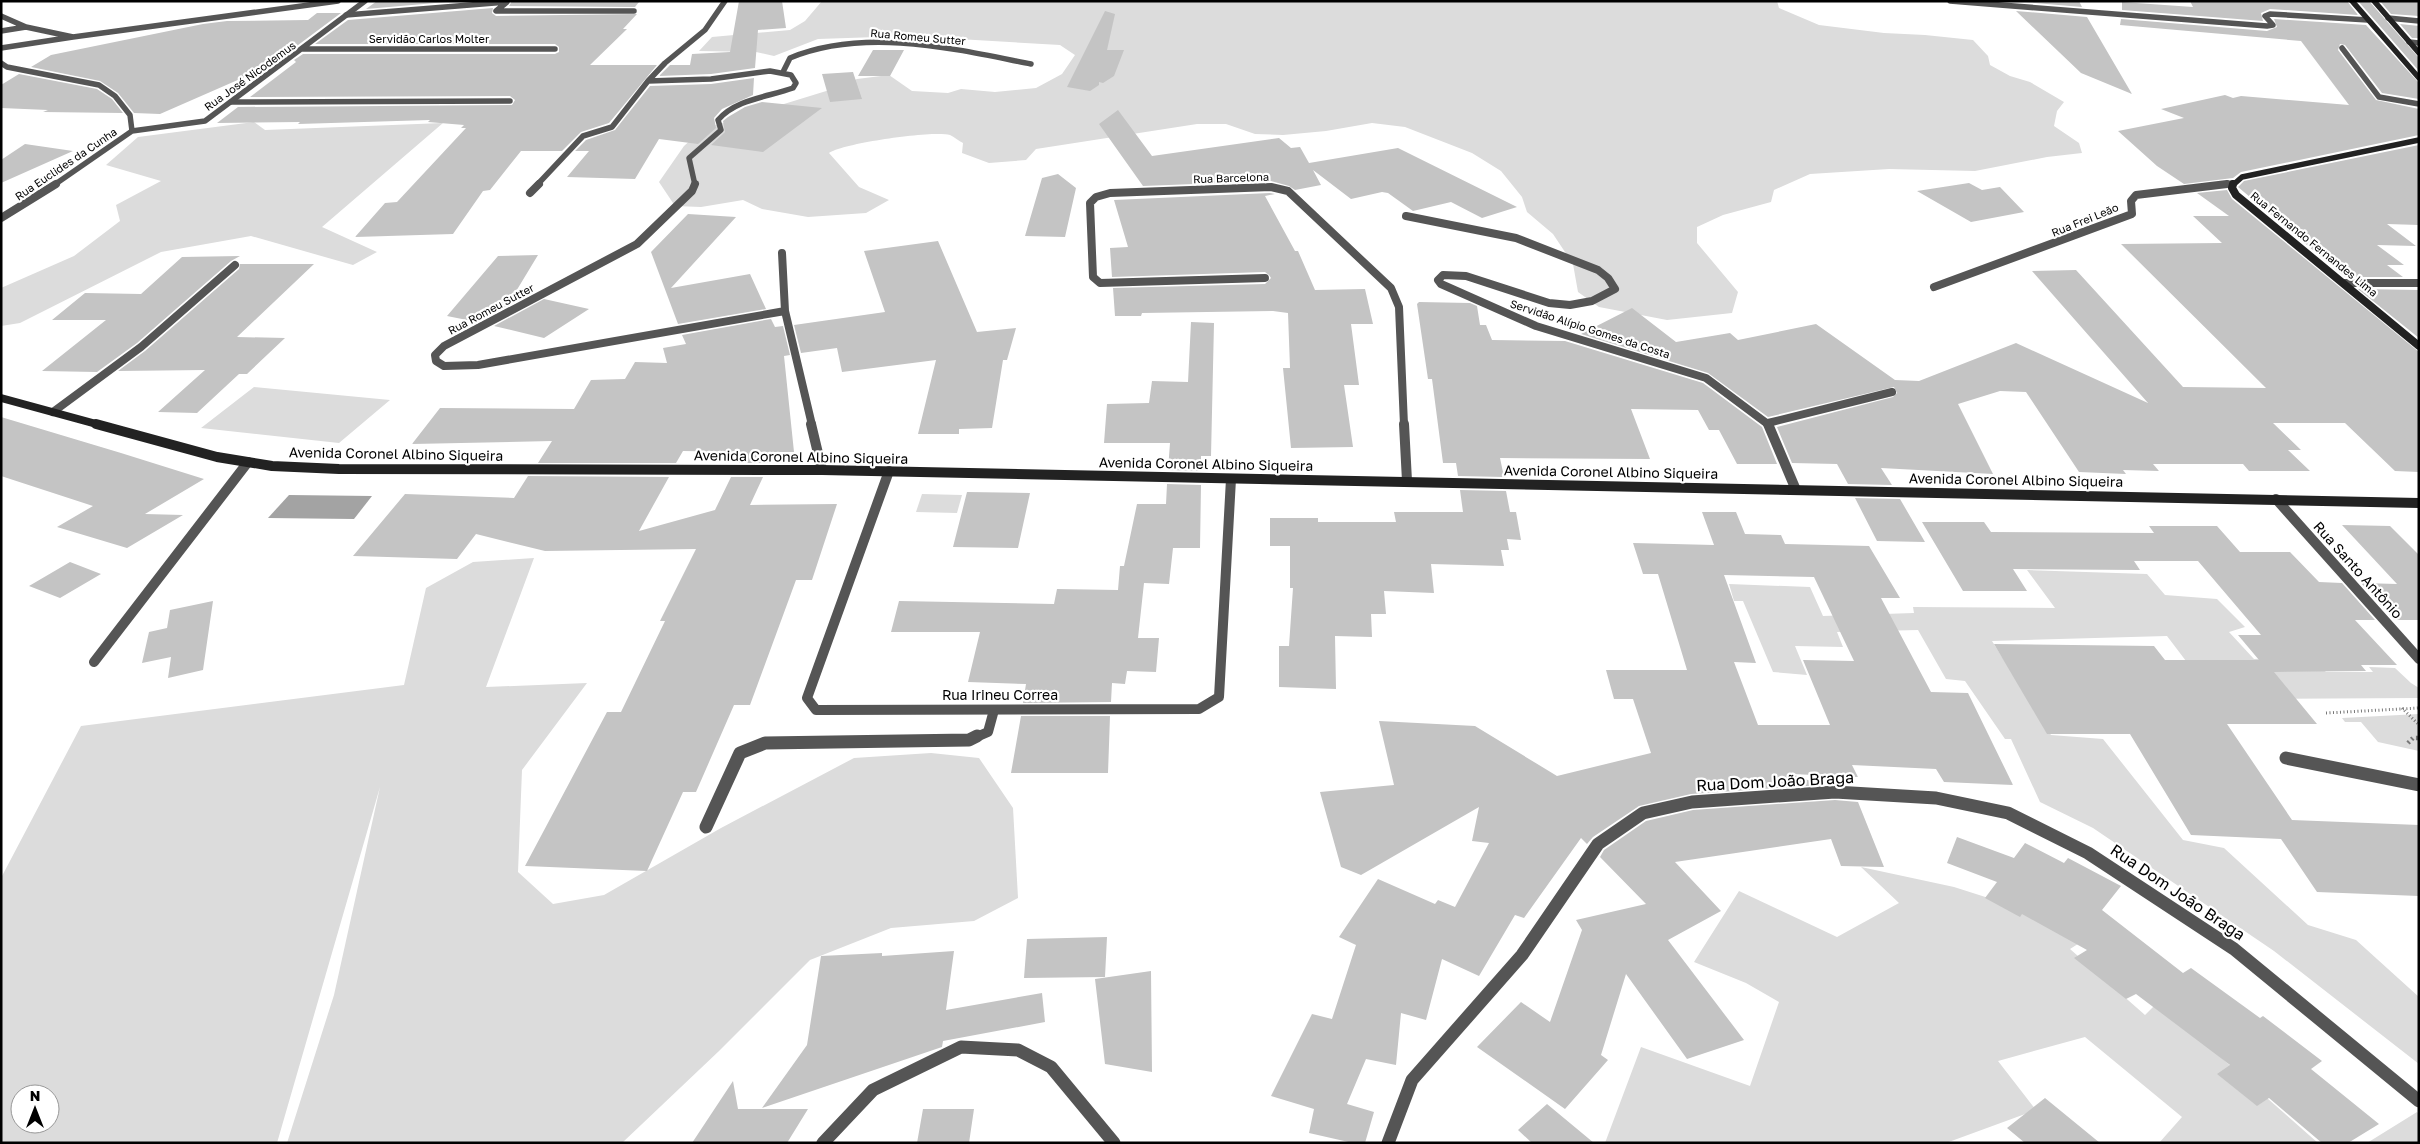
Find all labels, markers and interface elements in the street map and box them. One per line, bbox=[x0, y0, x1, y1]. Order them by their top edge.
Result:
street label: Rua Romeu Sutter bbox=[870, 26, 967, 47]
street label: Servidão Carlos Molter bbox=[369, 32, 490, 45]
street label: Rua José Nicodemus bbox=[201, 38, 298, 113]
street label: Rua Euclides da Cunha bbox=[12, 125, 119, 203]
street label: Rua Barcelona bbox=[1193, 170, 1269, 185]
street label: Rua Fernando Fernandes Lima bbox=[2248, 188, 2380, 299]
street label: Rua Frei Leão bbox=[2049, 200, 2121, 239]
street label: Rua Romeu Sutter bbox=[446, 280, 537, 337]
street label: Servidão Alípio Gomes da Costa bbox=[1509, 296, 1672, 361]
street label: Avenida Coronel Albino Siqueira bbox=[289, 443, 503, 464]
street label: Avenida Coronel Albino Siqueira bbox=[694, 446, 908, 467]
street label: Avenida Coronel Albino Siqueira bbox=[1099, 453, 1313, 474]
street label: Avenida Coronel Albino Siqueira bbox=[1504, 461, 1718, 482]
street label: Avenida Coronel Albino Siqueira bbox=[1909, 469, 2123, 490]
street label: Rua Santo Antônio bbox=[2310, 518, 2406, 622]
street label: Rua Irineu Correa bbox=[942, 686, 1058, 703]
street label: Rua Dom João Braga bbox=[1696, 767, 1854, 795]
street label: Rua Dom João Braga bbox=[2107, 840, 2249, 944]
north arrow bbox=[10, 1084, 60, 1134]
text: N bbox=[30, 1087, 40, 1104]

